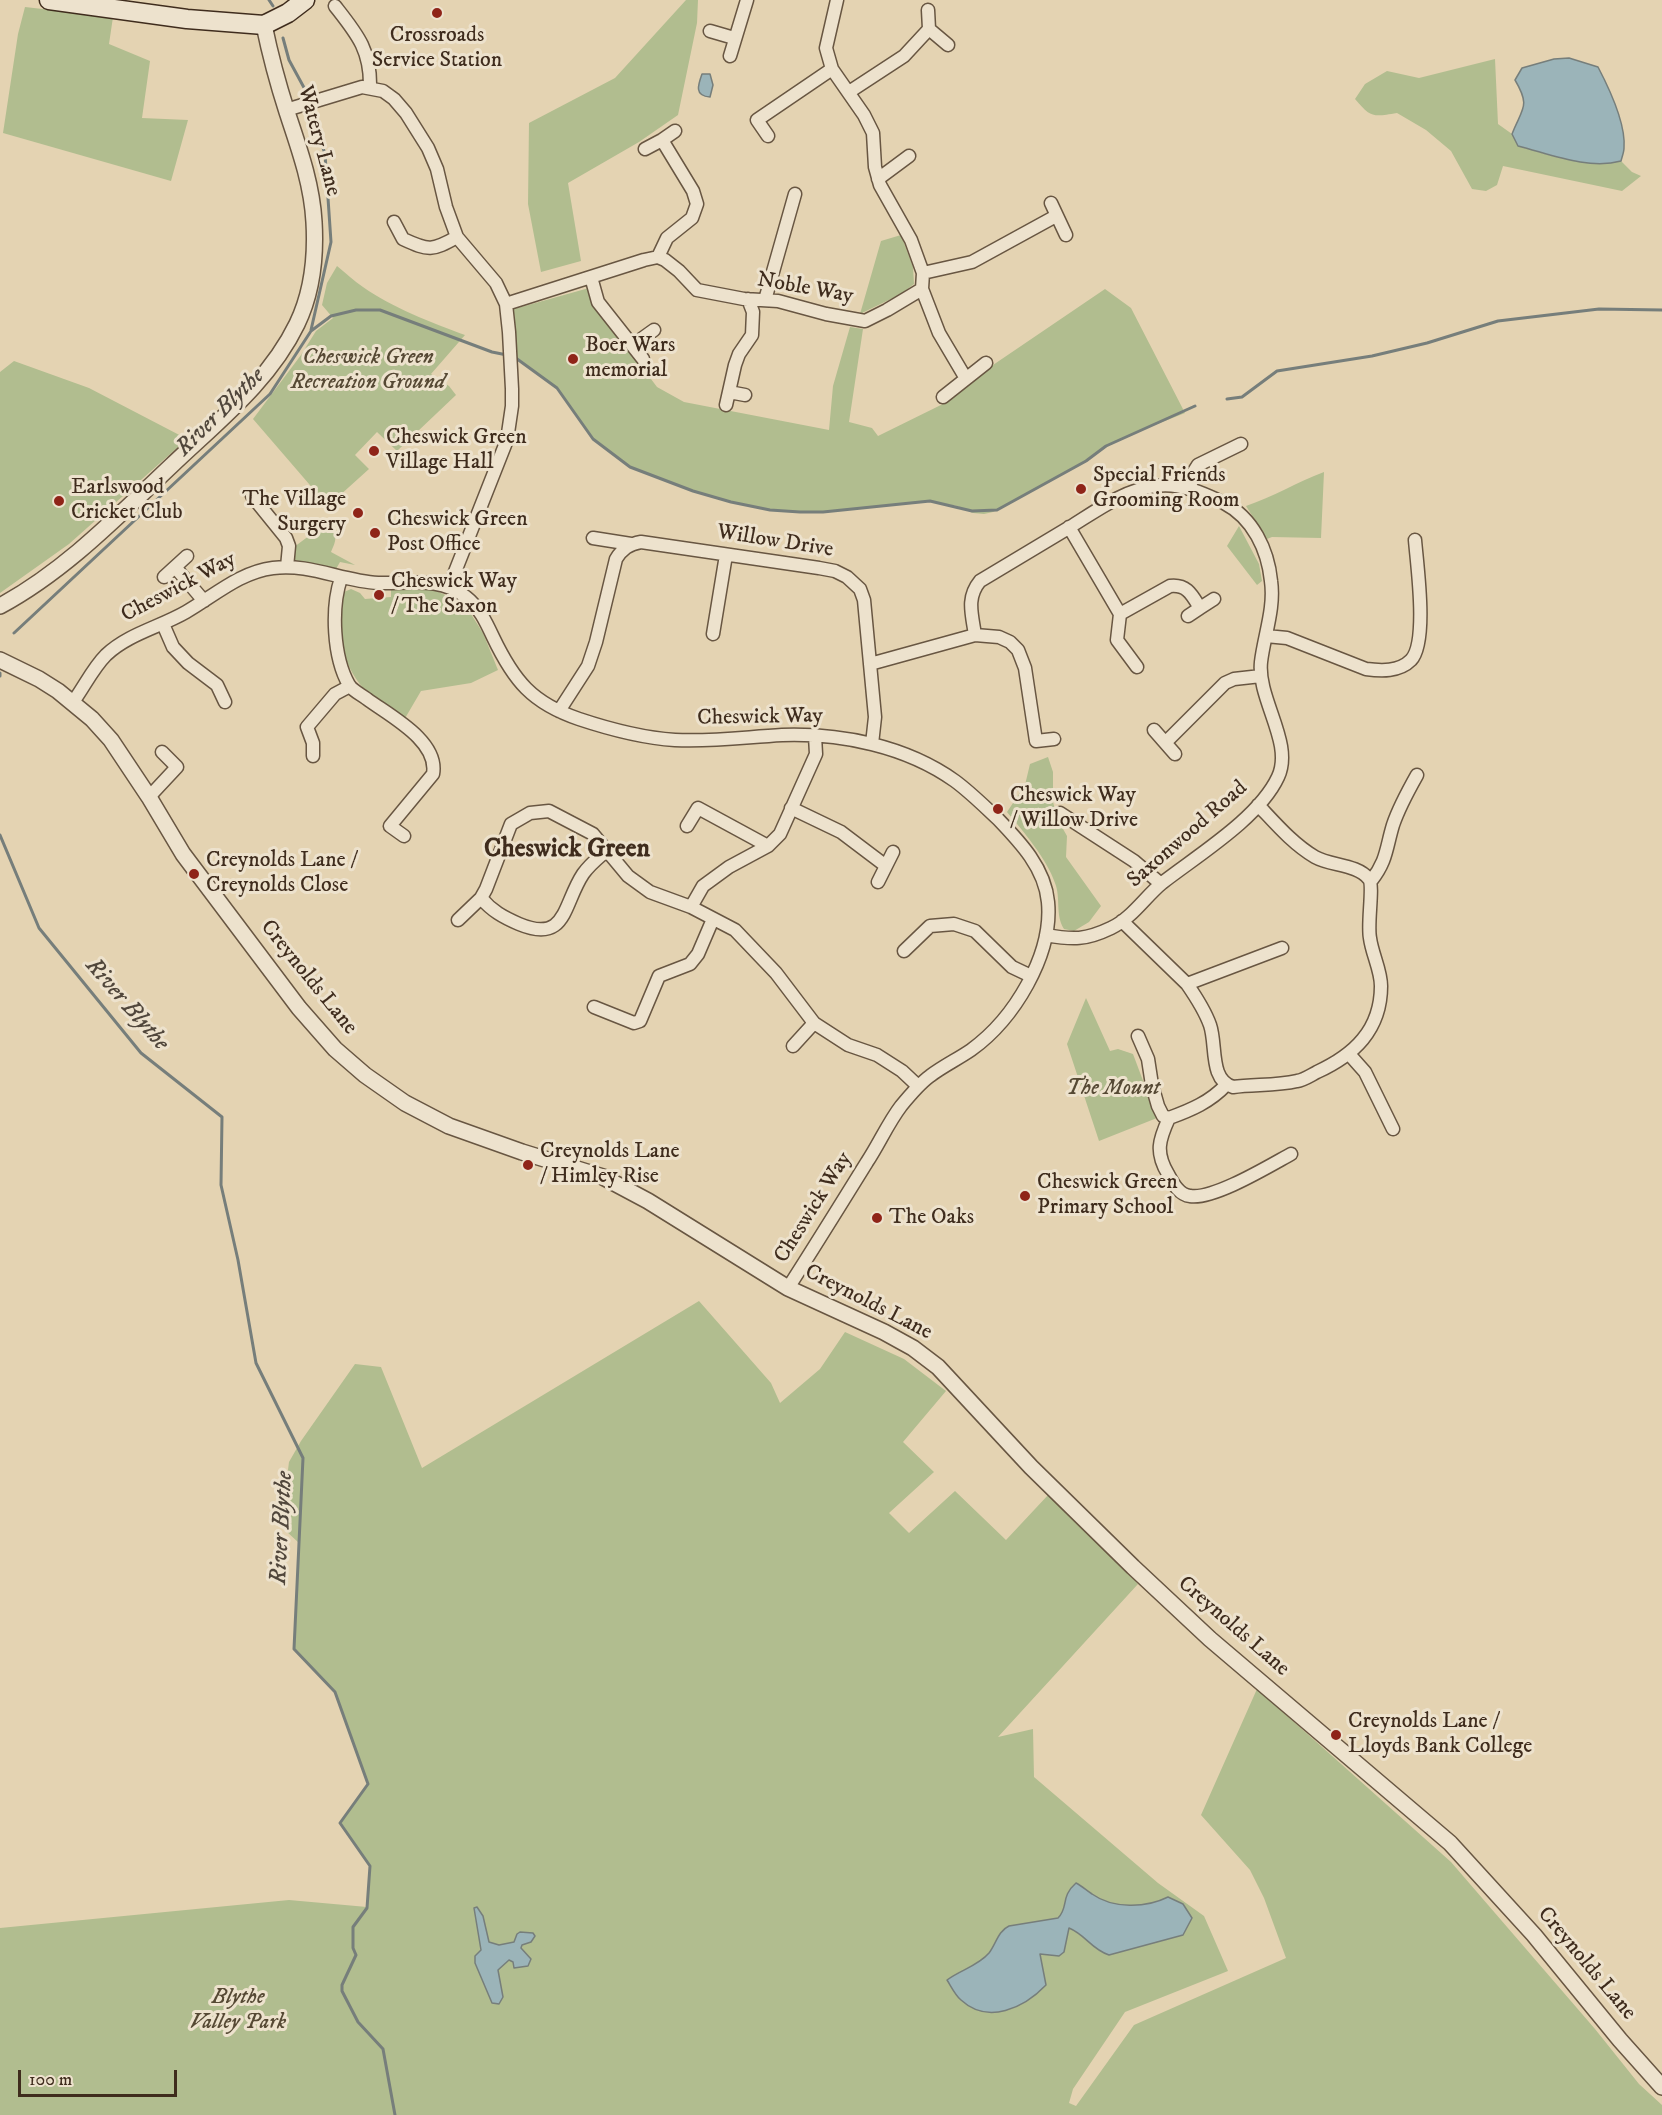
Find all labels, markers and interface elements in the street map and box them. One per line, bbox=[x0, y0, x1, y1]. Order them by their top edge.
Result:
marker: Crossroads Service Station bbox=[430, 6, 444, 20]
place label: Crossroads Service Station bbox=[372, 23, 502, 74]
street label: Watery Lane bbox=[291, 83, 345, 199]
street label: Noble Way bbox=[755, 268, 855, 310]
place label: Boer Wars memorial bbox=[585, 333, 675, 384]
park label: Cheswick Green Recreation Ground bbox=[291, 345, 445, 396]
marker: Boer Wars memorial bbox=[566, 352, 580, 366]
water label: River Blythe bbox=[171, 363, 271, 463]
place label: Cheswick Green Village Hall bbox=[386, 425, 527, 476]
marker: Cheswick Green Village Hall bbox=[367, 444, 381, 458]
place label: Special Friends Grooming Room bbox=[1093, 463, 1240, 514]
place label: Earlswood Cricket Club bbox=[71, 475, 183, 526]
marker: Special Friends Grooming Room bbox=[1074, 482, 1088, 496]
place label: The Village Surgery bbox=[242, 487, 346, 538]
marker: Earlswood Cricket Club bbox=[52, 494, 66, 508]
marker: The Village Surgery bbox=[351, 506, 365, 520]
place label: Cheswick Green Post Office bbox=[387, 507, 528, 558]
street label: Willow Drive bbox=[715, 520, 835, 564]
marker: Cheswick Green Post Office bbox=[368, 526, 382, 540]
street label: Cheswick Way bbox=[117, 547, 241, 629]
place label: Cheswick Way / The Saxon bbox=[391, 569, 517, 620]
marker: Cheswick Way / The Saxon bbox=[372, 588, 386, 602]
street label: Cheswick Way bbox=[697, 704, 823, 732]
street label: Saxonwood Road bbox=[1123, 776, 1253, 894]
place label: Cheswick Way / Willow Drive bbox=[1010, 783, 1138, 834]
marker: Cheswick Way / Willow Drive bbox=[991, 802, 1005, 816]
district label: Cheswick Green bbox=[484, 835, 650, 867]
place label: Creynolds Lane / Creynolds Close bbox=[206, 848, 356, 900]
marker: Creynolds Lane / Creynolds Close bbox=[187, 867, 201, 881]
street label: Creynolds Lane bbox=[254, 915, 362, 1041]
water label: River Blythe bbox=[78, 953, 174, 1057]
park label: The Mount bbox=[1066, 1076, 1160, 1102]
place label: Creynolds Lane / Himley Rise bbox=[540, 1139, 680, 1190]
street label: Cheswick Way bbox=[769, 1148, 859, 1268]
marker: Creynolds Lane / Himley Rise bbox=[521, 1158, 535, 1172]
place label: Cheswick Green Primary School bbox=[1037, 1170, 1178, 1222]
marker: Cheswick Green Primary School bbox=[1018, 1189, 1032, 1203]
place label: The Oaks bbox=[889, 1205, 974, 1231]
marker: The Oaks bbox=[870, 1211, 884, 1225]
street label: Creynolds Lane bbox=[800, 1260, 936, 1346]
water label: River Blythe bbox=[266, 1471, 300, 1585]
street label: Creynolds Lane bbox=[1172, 1571, 1294, 1683]
place label: Creynolds Lane / Lloyds Bank College bbox=[1348, 1709, 1532, 1760]
marker: Creynolds Lane / Lloyds Bank College bbox=[1329, 1728, 1343, 1742]
street label: Creynolds Lane bbox=[1531, 1902, 1641, 2026]
park label: Blythe Valley Park bbox=[190, 1985, 286, 2036]
scale bar bbox=[21, 2058, 180, 2096]
text: 100 m bbox=[29, 2069, 72, 2091]

